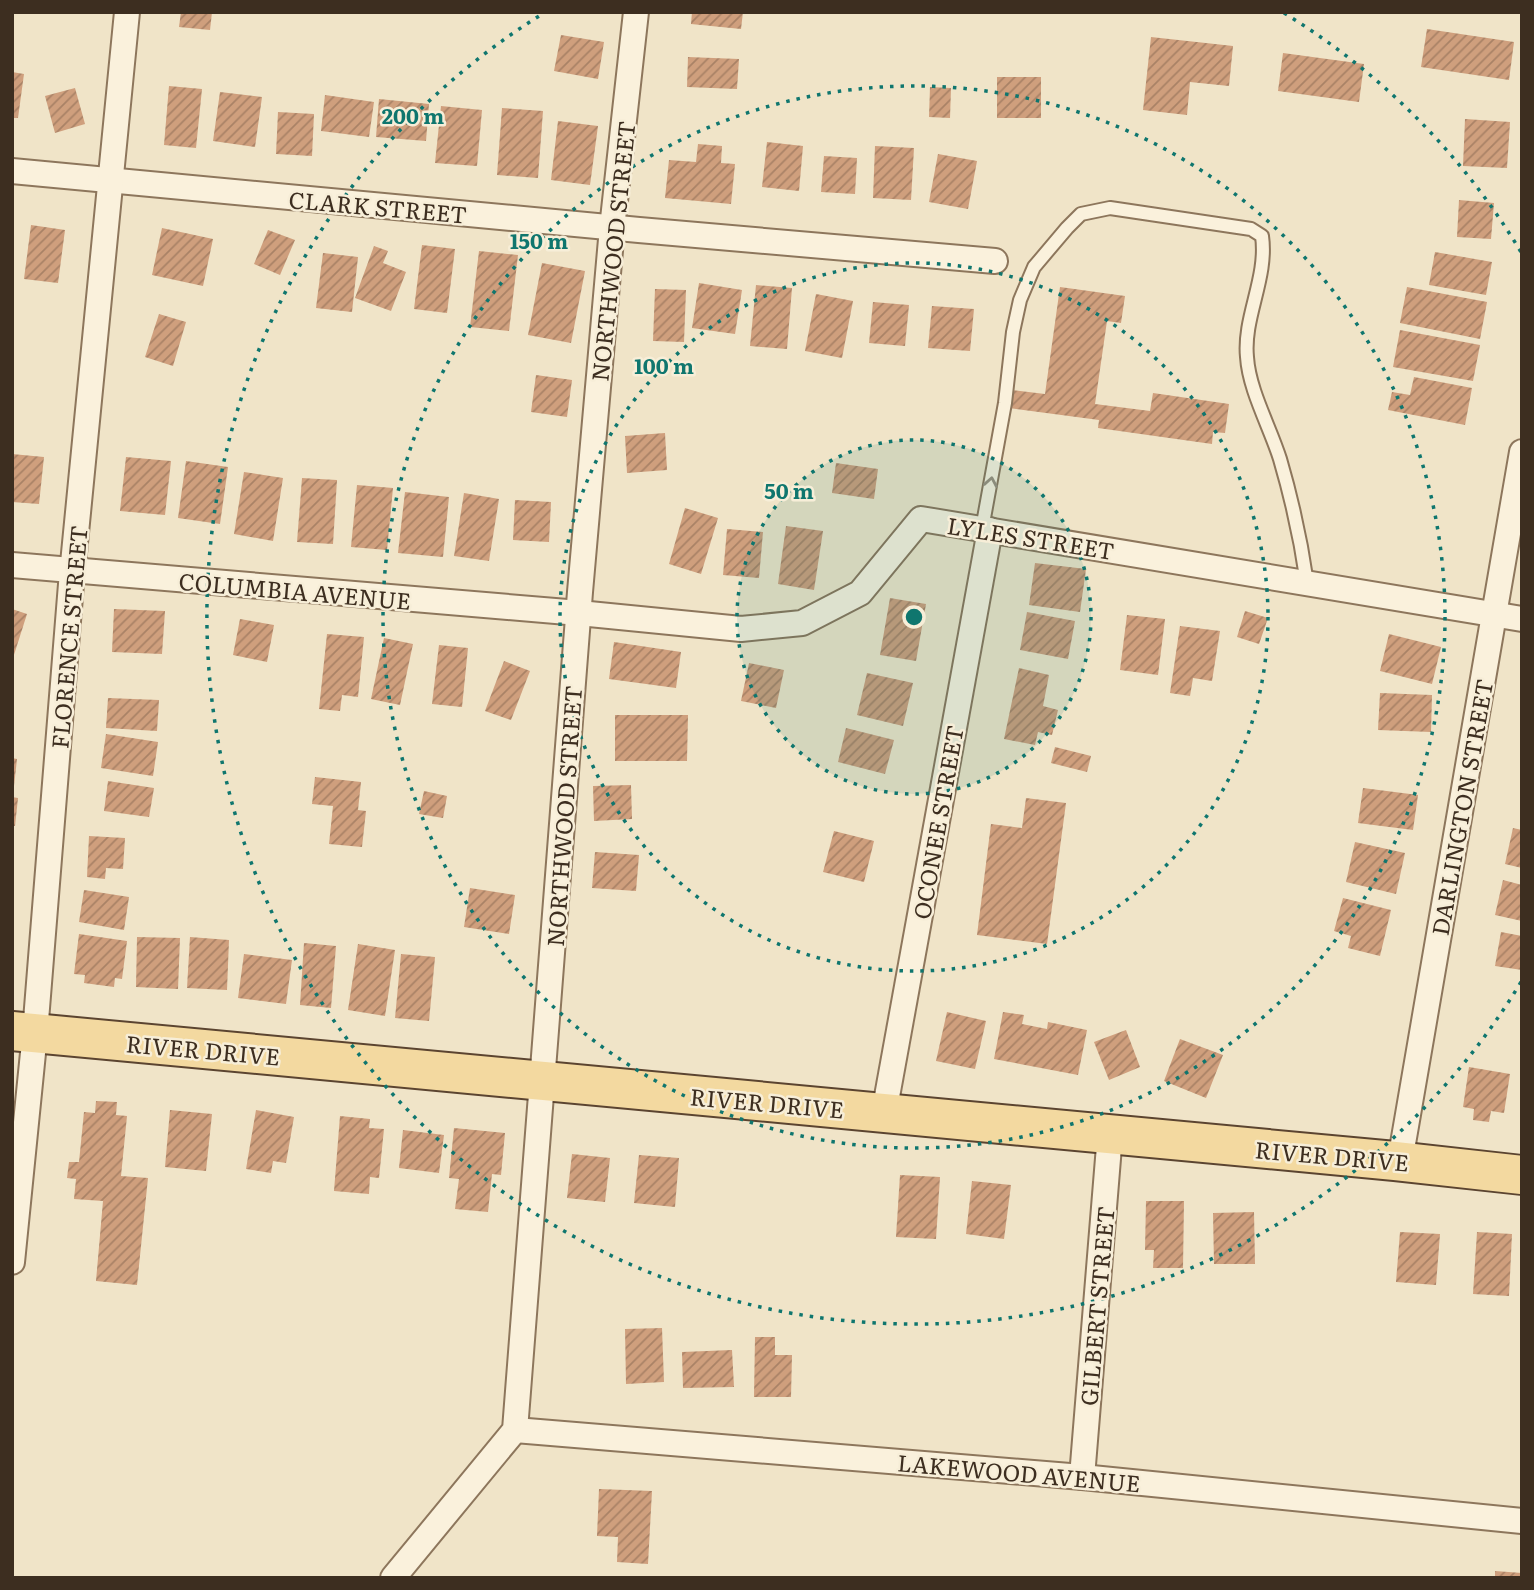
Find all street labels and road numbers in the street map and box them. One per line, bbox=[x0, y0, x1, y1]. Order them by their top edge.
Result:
street label: NORTHWOOD STREET bbox=[581, 119, 643, 383]
street label: CLARK STREET bbox=[287, 181, 469, 231]
street label: LYLES STREET bbox=[945, 507, 1117, 567]
street label: FLORENCE STREET bbox=[41, 524, 95, 750]
street label: COLUMBIA AVENUE bbox=[178, 563, 412, 617]
street label: DARLINGTON STREET bbox=[1422, 676, 1500, 938]
street label: NORTHWOOD STREET bbox=[537, 684, 589, 948]
street label: OCONEE STREET bbox=[903, 722, 971, 922]
street label: RIVER DRIVE bbox=[125, 1025, 281, 1073]
street label: RIVER DRIVE bbox=[689, 1078, 845, 1126]
street label: RIVER DRIVE bbox=[1254, 1131, 1410, 1179]
street label: GILBERT STREET bbox=[1070, 1205, 1122, 1407]
street label: LAKEWOOD AVENUE bbox=[896, 1444, 1142, 1500]

